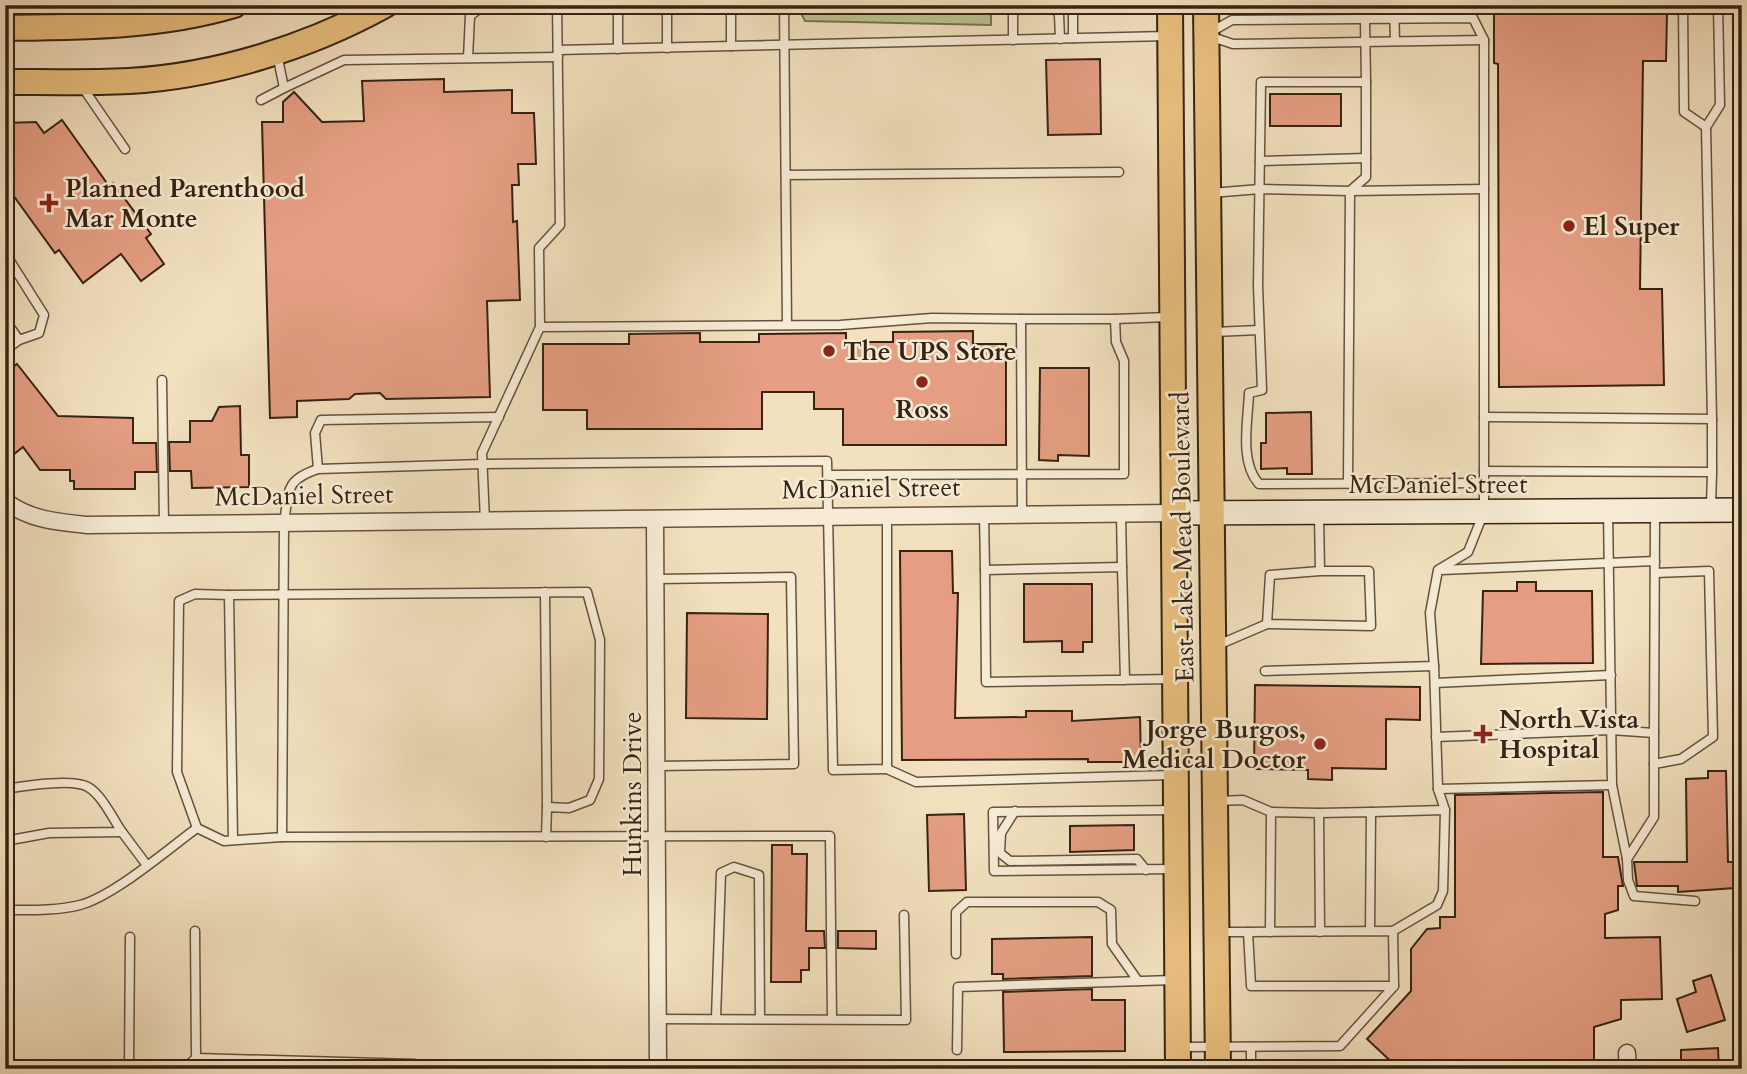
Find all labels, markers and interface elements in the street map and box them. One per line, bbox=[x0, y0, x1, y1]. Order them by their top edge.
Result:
place label: Planned Parenthood Mar Monte bbox=[65, 171, 305, 236]
marker: Planned Parenthood Mar Monte bbox=[39, 193, 59, 213]
place label: El Super bbox=[1583, 209, 1680, 244]
marker: El Super bbox=[1561, 218, 1577, 234]
place label: The UPS Store bbox=[843, 334, 1017, 369]
marker: The UPS Store bbox=[821, 343, 837, 359]
marker: Ross bbox=[914, 374, 930, 390]
street label: East Lake Mead Boulevard bbox=[1162, 391, 1203, 683]
place label: Ross bbox=[895, 392, 949, 427]
street label: McDaniel Street bbox=[1349, 467, 1527, 502]
street label: McDaniel Street bbox=[781, 469, 961, 508]
street label: McDaniel Street bbox=[214, 476, 394, 515]
place label: North Vista Hospital bbox=[1499, 702, 1639, 767]
street label: Hunkins Drive bbox=[615, 711, 650, 877]
place label: Jorge Burgos, Medical Doctor bbox=[1122, 712, 1307, 777]
marker: North Vista Hospital bbox=[1473, 724, 1493, 744]
marker: Jorge Burgos, Medical Doctor bbox=[1312, 736, 1328, 752]

